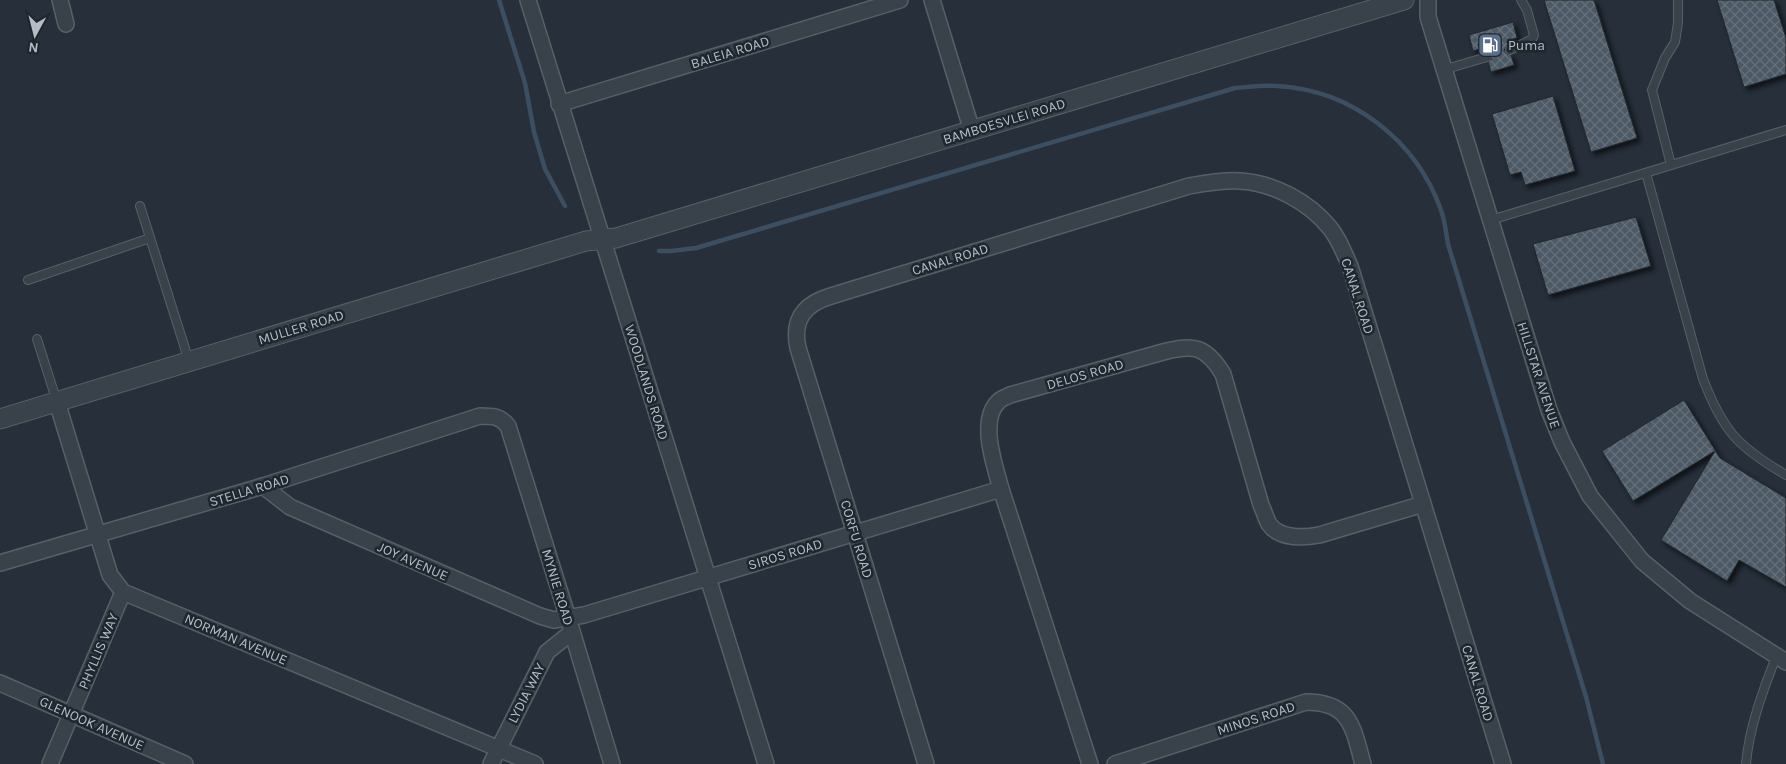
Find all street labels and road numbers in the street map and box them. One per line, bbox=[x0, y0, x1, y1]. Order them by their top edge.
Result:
street label: BALEIA ROAD bbox=[689, 32, 772, 72]
street label: BAMBOESVLEI ROAD bbox=[941, 95, 1067, 148]
street label: CANAL ROAD bbox=[910, 240, 990, 279]
street label: CANAL ROAD bbox=[1337, 256, 1378, 336]
street label: MULLER ROAD bbox=[256, 306, 346, 349]
street label: HILLSTAR AVENUE bbox=[1513, 320, 1564, 431]
street label: WOODLANDS ROAD bbox=[621, 322, 672, 442]
street label: DELOS ROAD bbox=[1045, 355, 1126, 394]
street label: STELLA ROAD bbox=[207, 470, 291, 511]
street label: CORFU ROAD bbox=[837, 498, 876, 580]
street label: SIROS ROAD bbox=[746, 535, 824, 574]
street label: JOY AVENUE bbox=[375, 538, 451, 585]
street label: MYNIE ROAD bbox=[538, 547, 577, 627]
street label: PHYLLIS WAY bbox=[75, 610, 122, 692]
street label: NORMAN AVENUE bbox=[182, 610, 290, 669]
street label: CANAL ROAD bbox=[1458, 643, 1497, 723]
street label: LYDIA WAY bbox=[504, 660, 549, 726]
street label: GLENOOK AVENUE bbox=[37, 693, 147, 754]
street label: MINOS ROAD bbox=[1215, 698, 1297, 739]

